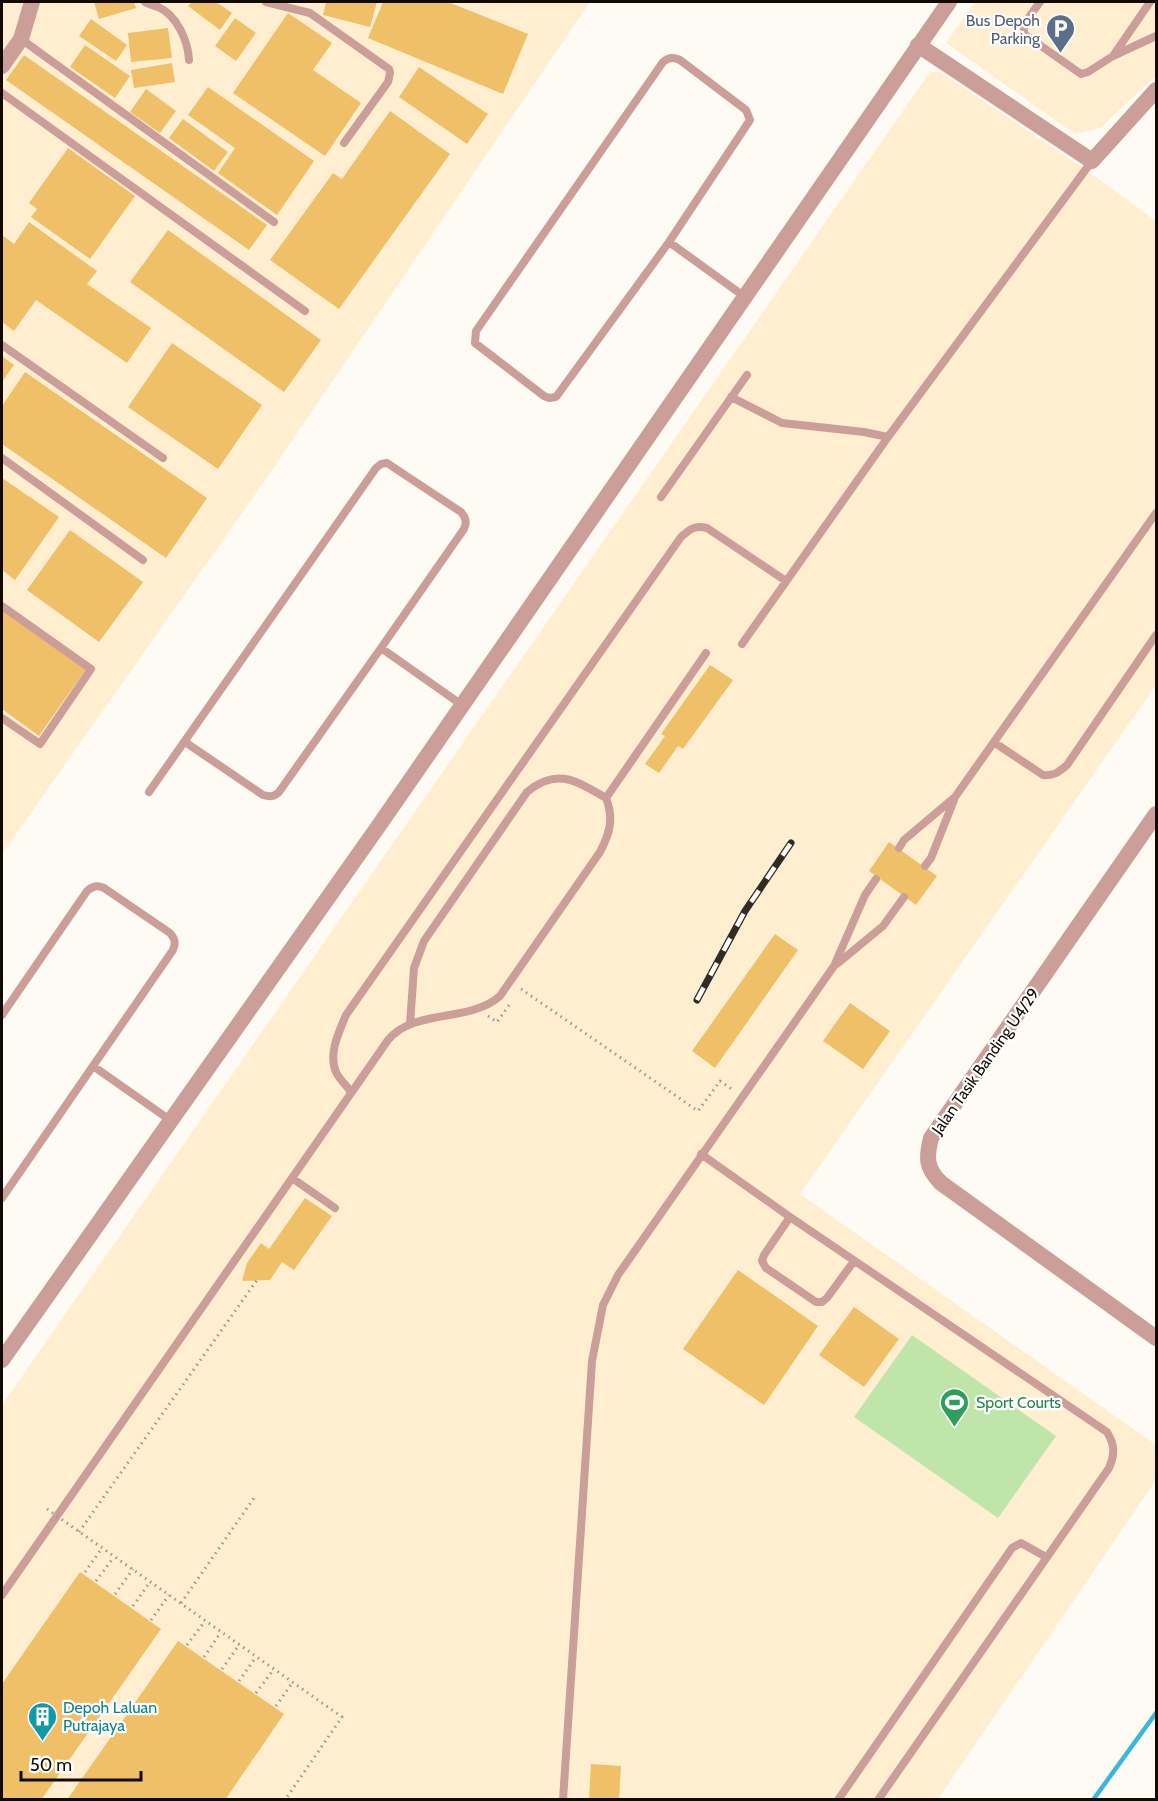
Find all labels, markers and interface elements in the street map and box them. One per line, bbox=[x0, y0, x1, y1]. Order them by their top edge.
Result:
place label: Bus Depoh Parking bbox=[966, 11, 1041, 48]
parking icon: Bus Depoh Parking bbox=[1045, 13, 1077, 55]
street label: Jalan Tasik Banding U4/29 bbox=[927, 985, 1043, 1139]
sports icon: Sport Courts bbox=[939, 1386, 971, 1428]
place label: Sport Courts bbox=[976, 1393, 1061, 1412]
place label: Depoh Laluan Putrajaya bbox=[63, 1698, 157, 1735]
building icon: Depoh Laluan Putrajaya bbox=[26, 1700, 58, 1742]
scale bar bbox=[21, 1744, 141, 1782]
text: 50 m bbox=[30, 1754, 72, 1776]

